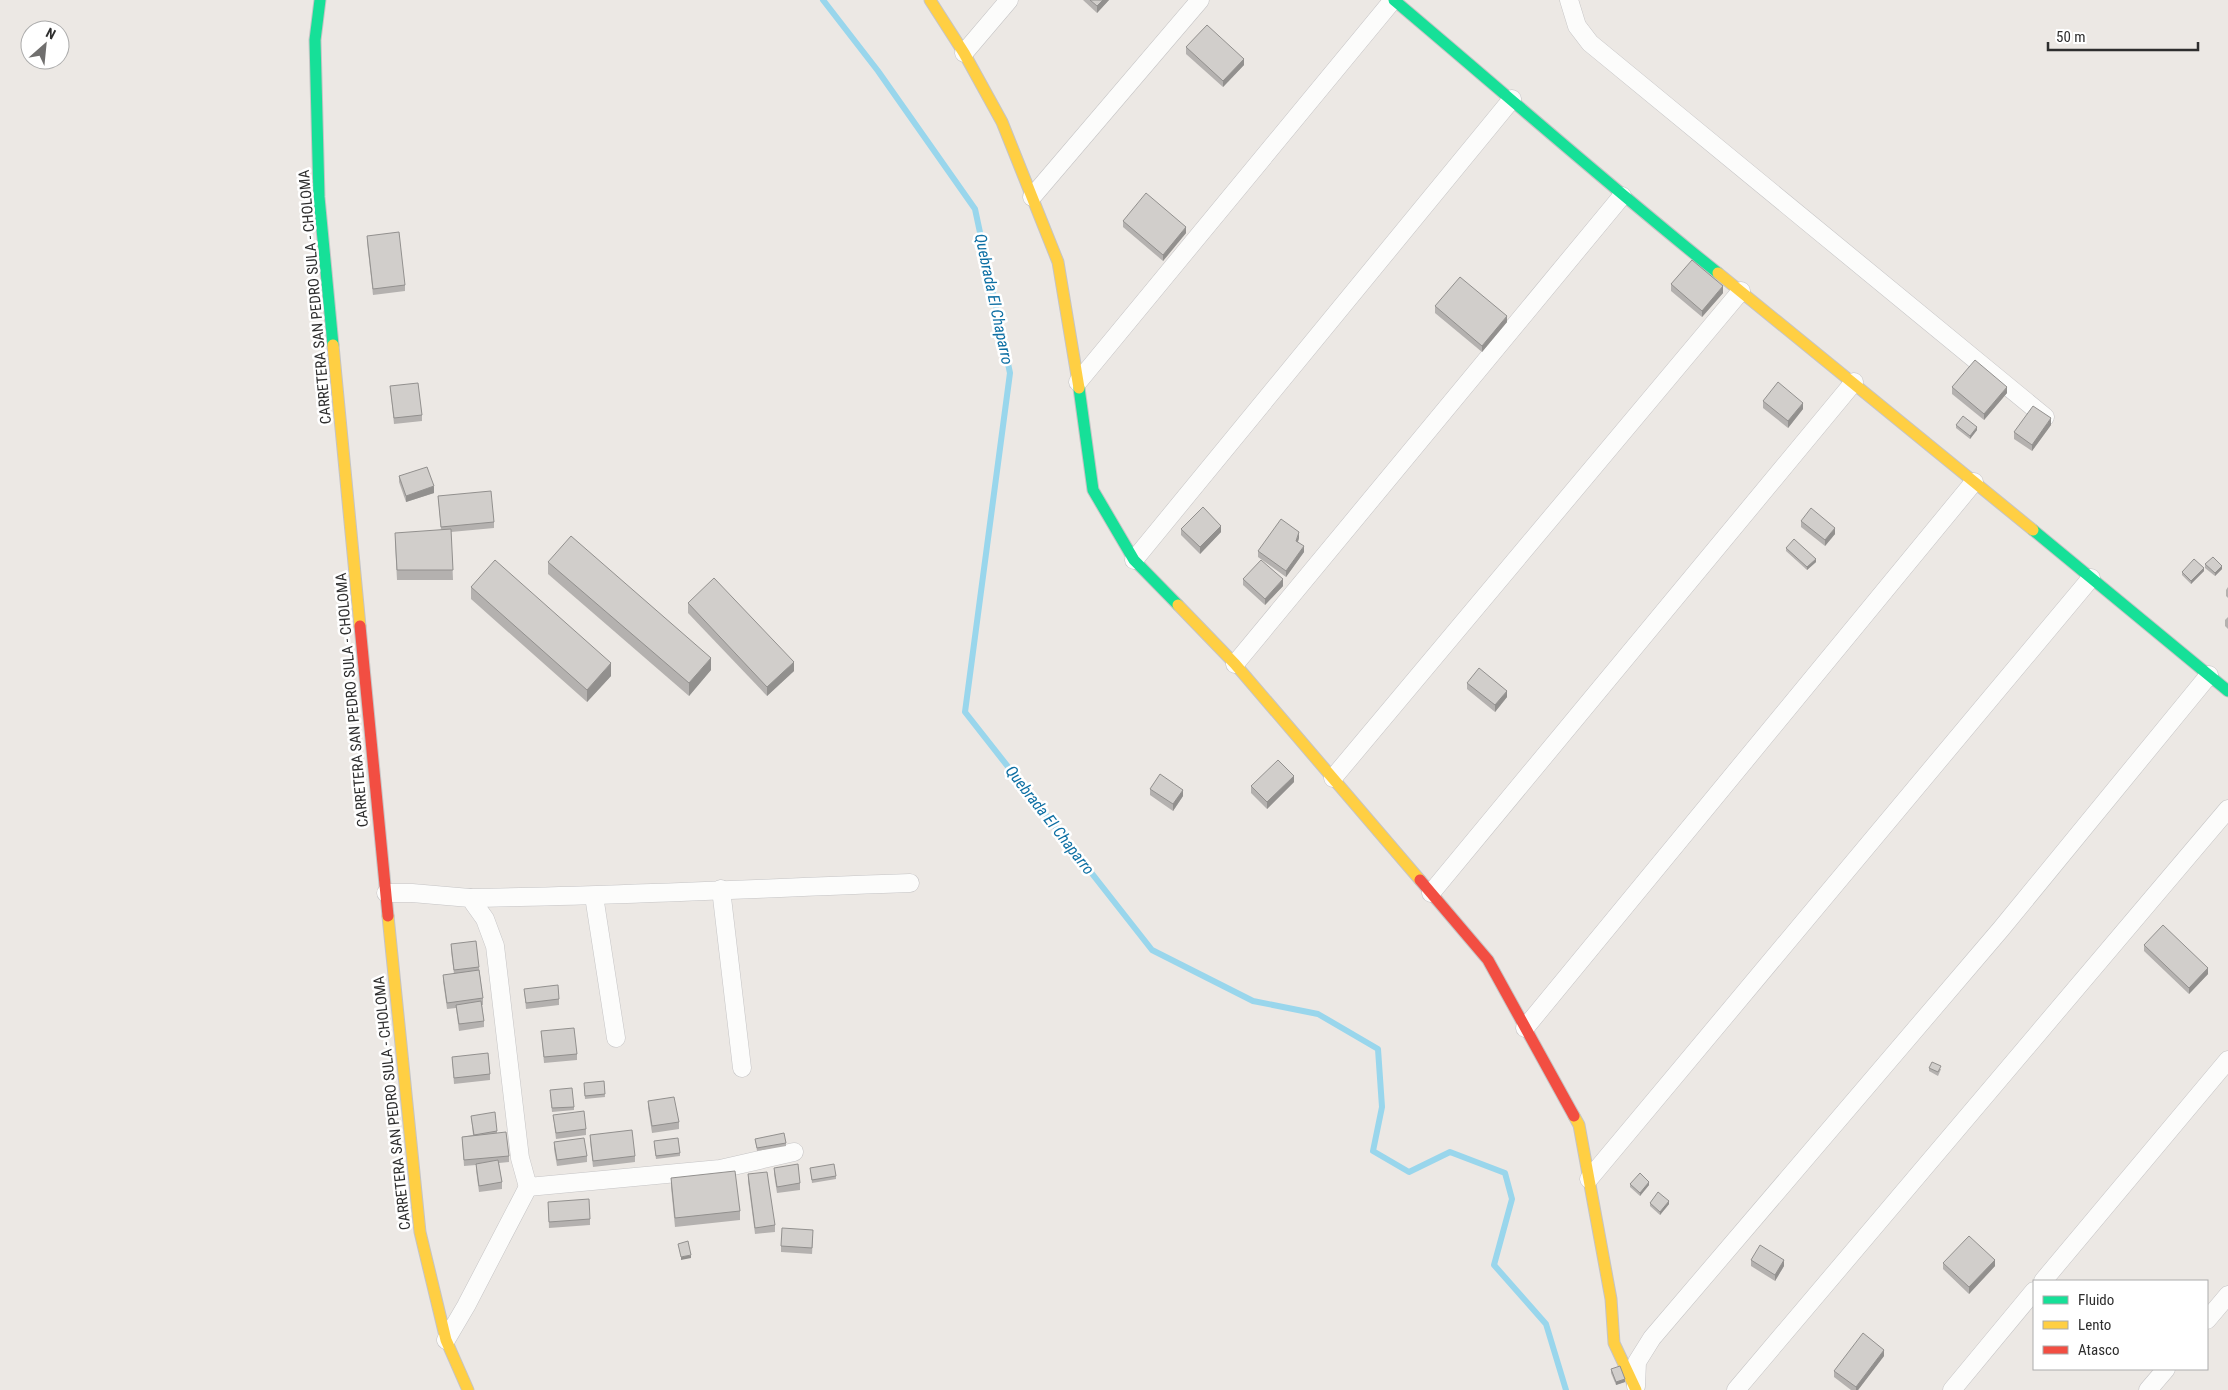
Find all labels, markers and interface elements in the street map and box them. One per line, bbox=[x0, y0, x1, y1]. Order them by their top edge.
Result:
north arrow bbox=[20, 20, 70, 70]
scale bar bbox=[2048, 20, 2198, 52]
text: N bbox=[43, 24, 58, 42]
text: 50 m bbox=[2056, 28, 2086, 46]
street label: CARRETERA SAN PEDRO SULA - CHOLOMA bbox=[295, 169, 335, 425]
water label: Quebrada El Chaparro bbox=[971, 232, 1017, 366]
street label: CARRETERA SAN PEDRO SULA - CHOLOMA bbox=[332, 572, 372, 828]
water label: Quebrada El Chaparro bbox=[1002, 762, 1099, 878]
street label: CARRETERA SAN PEDRO SULA - CHOLOMA bbox=[370, 975, 414, 1231]
legend bbox=[2033, 1280, 2208, 1370]
text: Fluido bbox=[2078, 1291, 2114, 1309]
text: Lento bbox=[2078, 1316, 2111, 1334]
text: Atasco bbox=[2078, 1341, 2119, 1359]

